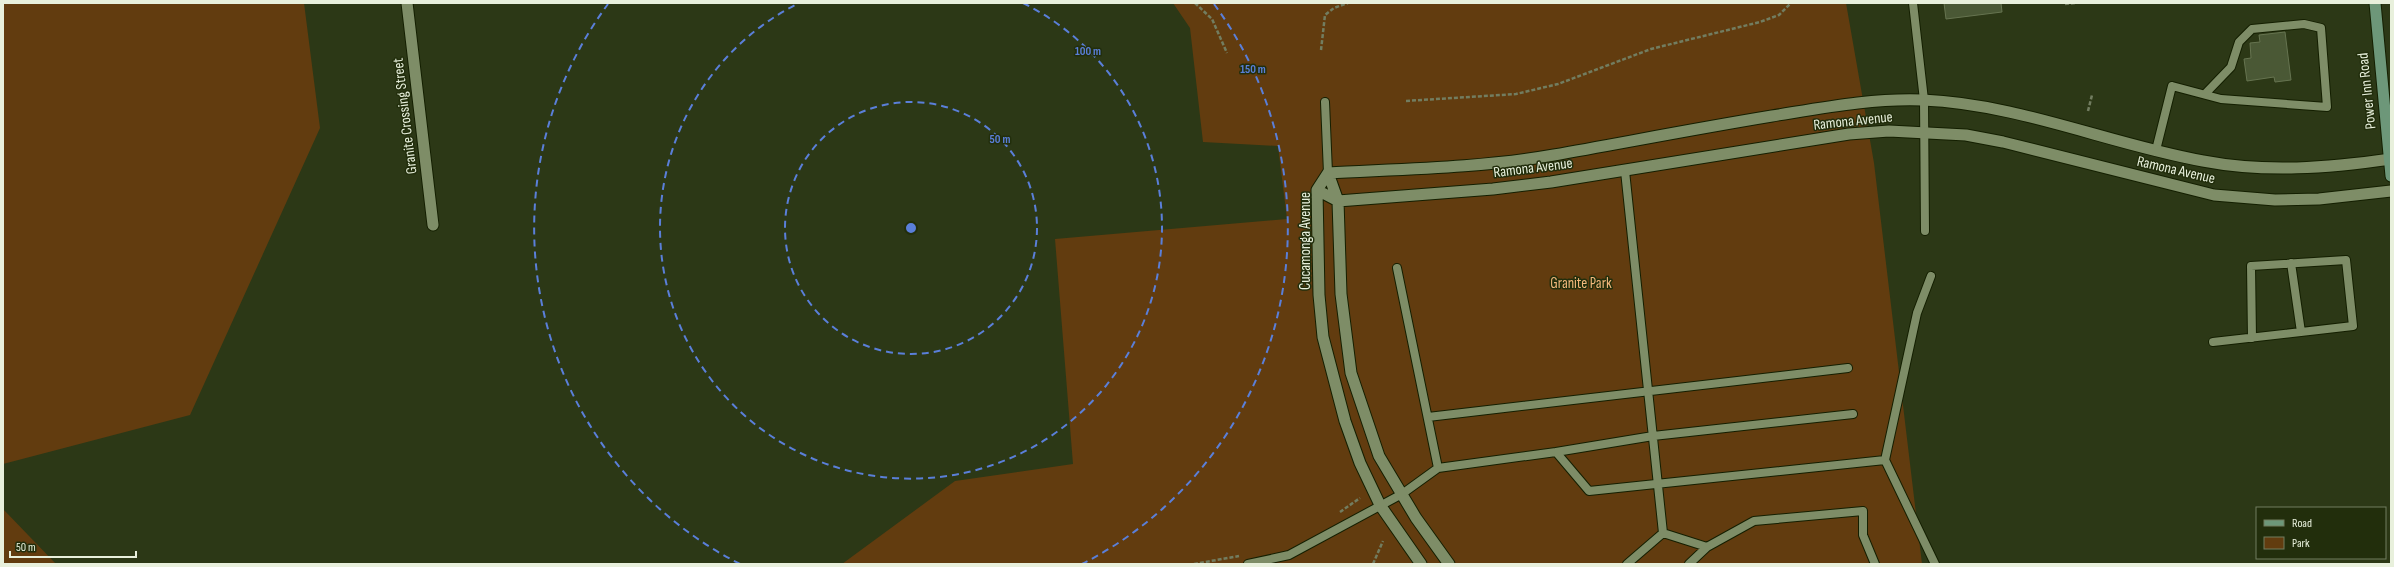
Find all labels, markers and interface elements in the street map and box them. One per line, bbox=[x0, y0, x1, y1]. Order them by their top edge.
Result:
text: 100 m bbox=[1075, 44, 1101, 59]
street label: Power Inn Road bbox=[2354, 52, 2380, 130]
street label: Granite Crossing Street bbox=[388, 56, 422, 175]
text: 150 m bbox=[1240, 62, 1266, 77]
street label: Ramona Avenue bbox=[1812, 107, 1894, 135]
text: 50 m bbox=[990, 132, 1010, 147]
street label: Ramona Avenue bbox=[2135, 152, 2217, 188]
street label: Ramona Avenue bbox=[1492, 154, 1574, 182]
street label: Cucamonga Avenue bbox=[1296, 192, 1315, 290]
centre of rings bbox=[904, 221, 918, 235]
park label: Granite Park bbox=[1550, 274, 1612, 293]
legend bbox=[2256, 507, 2386, 559]
text: Road bbox=[2292, 516, 2312, 531]
scale bar bbox=[10, 533, 136, 559]
text: Park bbox=[2292, 536, 2310, 551]
text: 50 m bbox=[16, 540, 36, 555]

